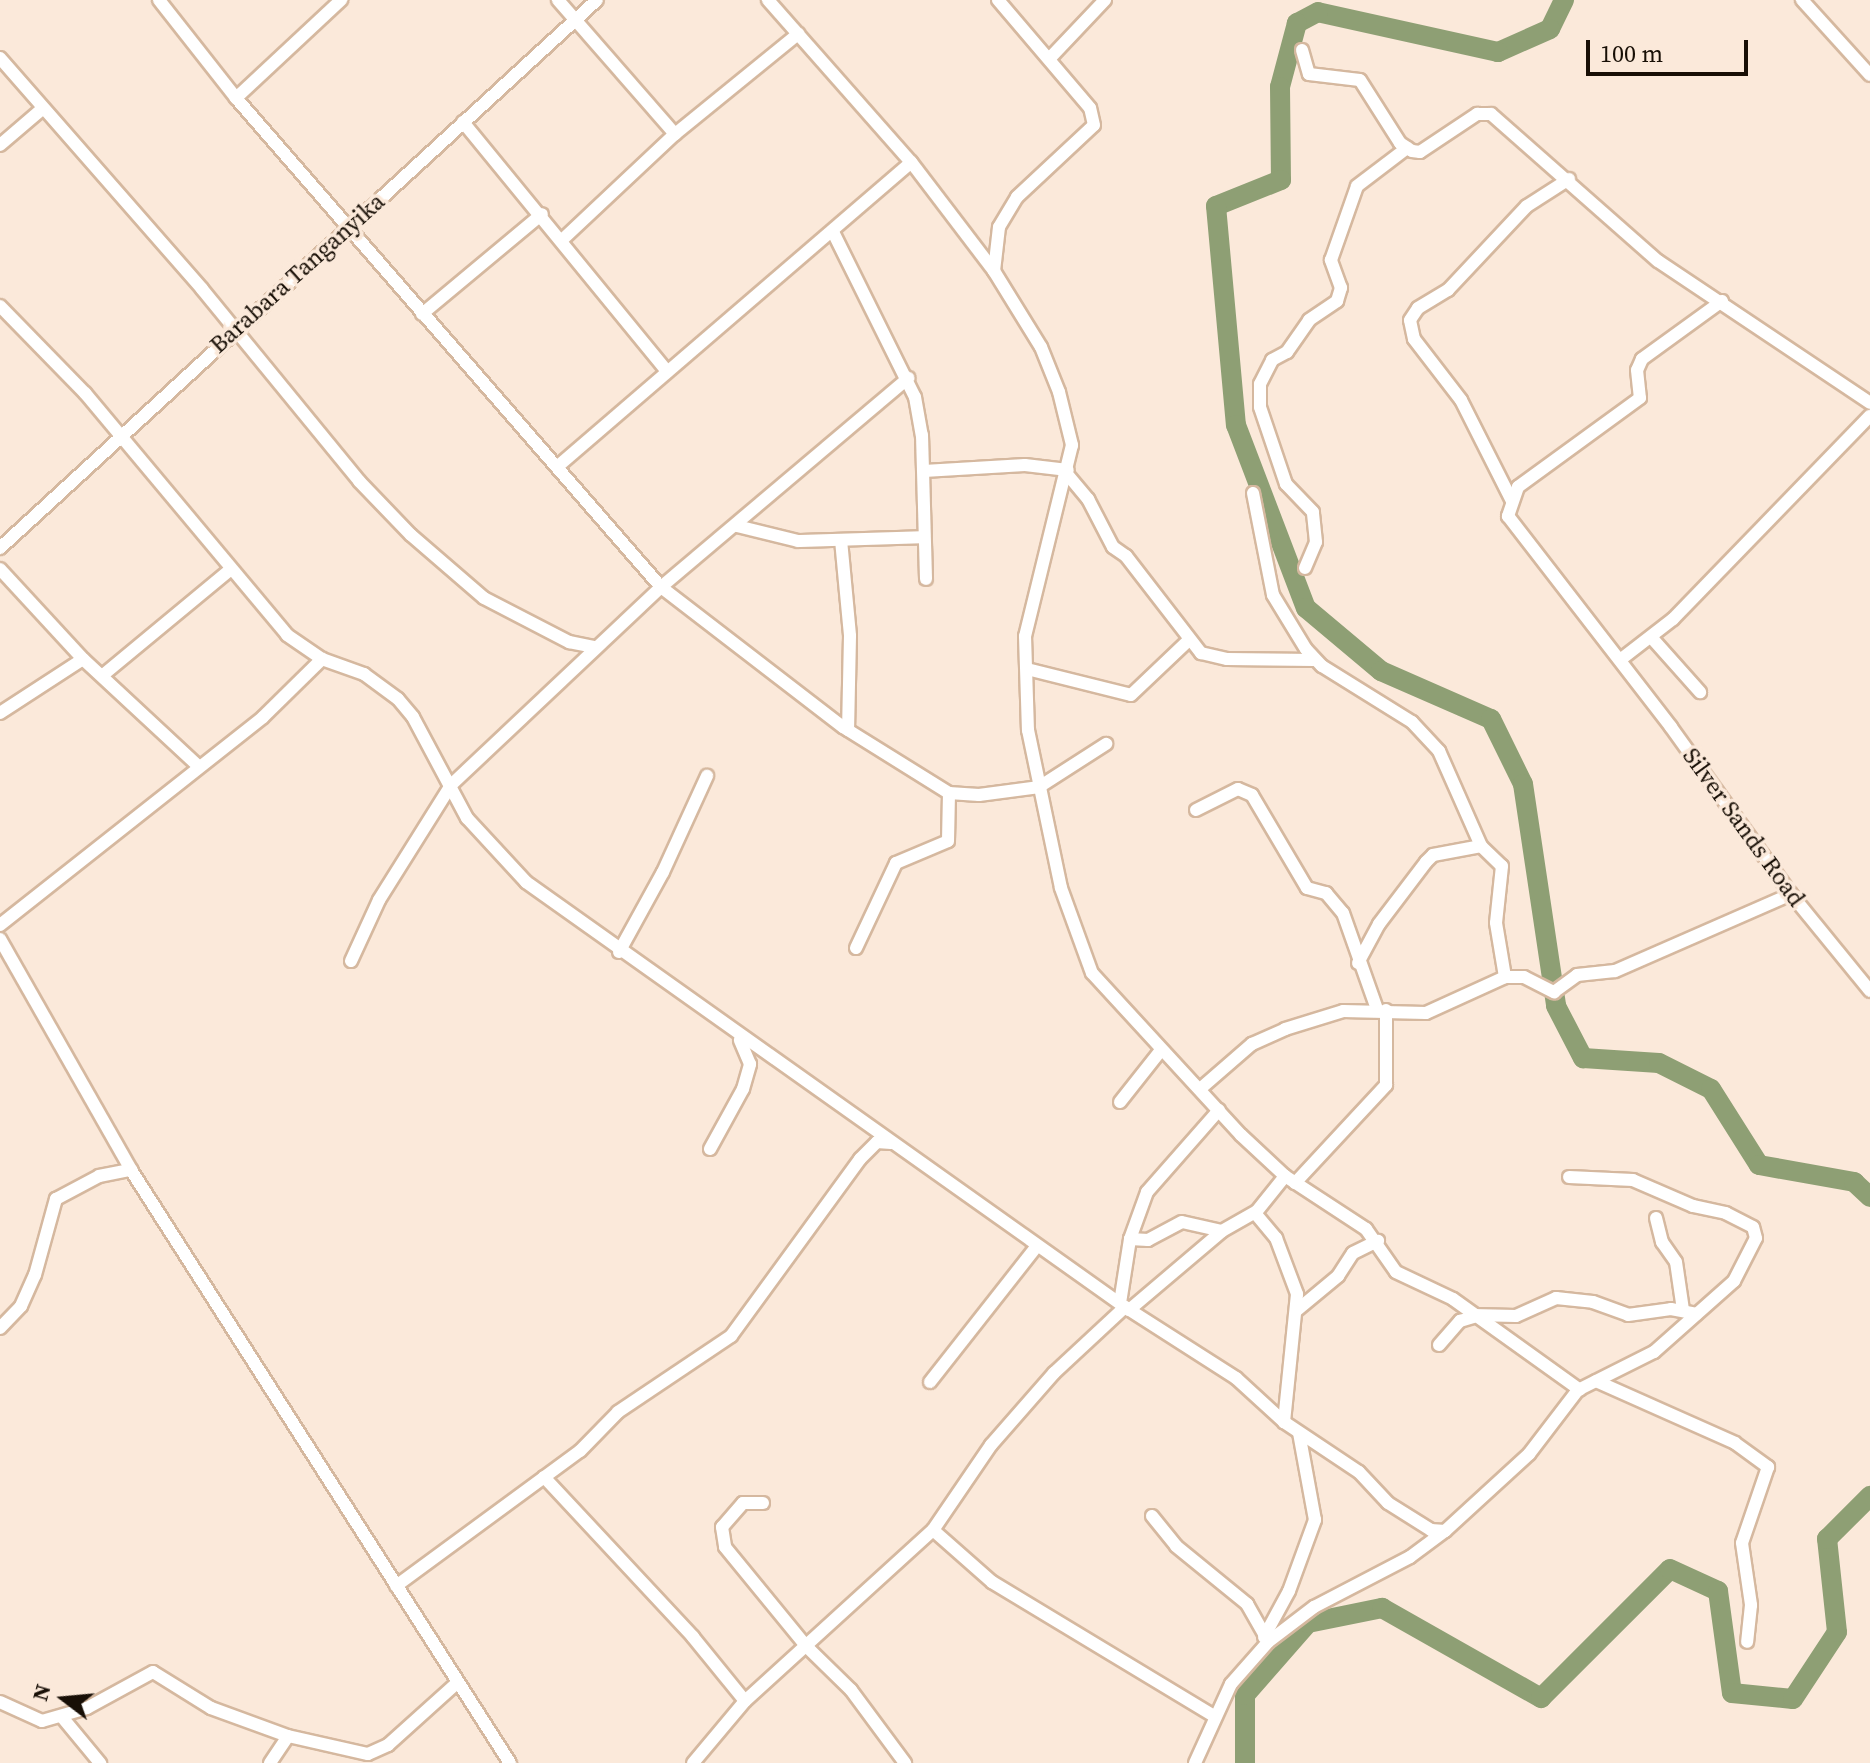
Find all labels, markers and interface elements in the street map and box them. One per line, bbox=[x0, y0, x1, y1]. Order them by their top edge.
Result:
scale bar bbox=[1590, 24, 1752, 74]
text: 100 m bbox=[1600, 37, 1663, 70]
street label: Barabara Tanganyika bbox=[203, 187, 391, 359]
street label: Silver Sands Road bbox=[1677, 742, 1811, 912]
north arrow bbox=[24, 1659, 104, 1739]
text: N bbox=[24, 1681, 58, 1704]

